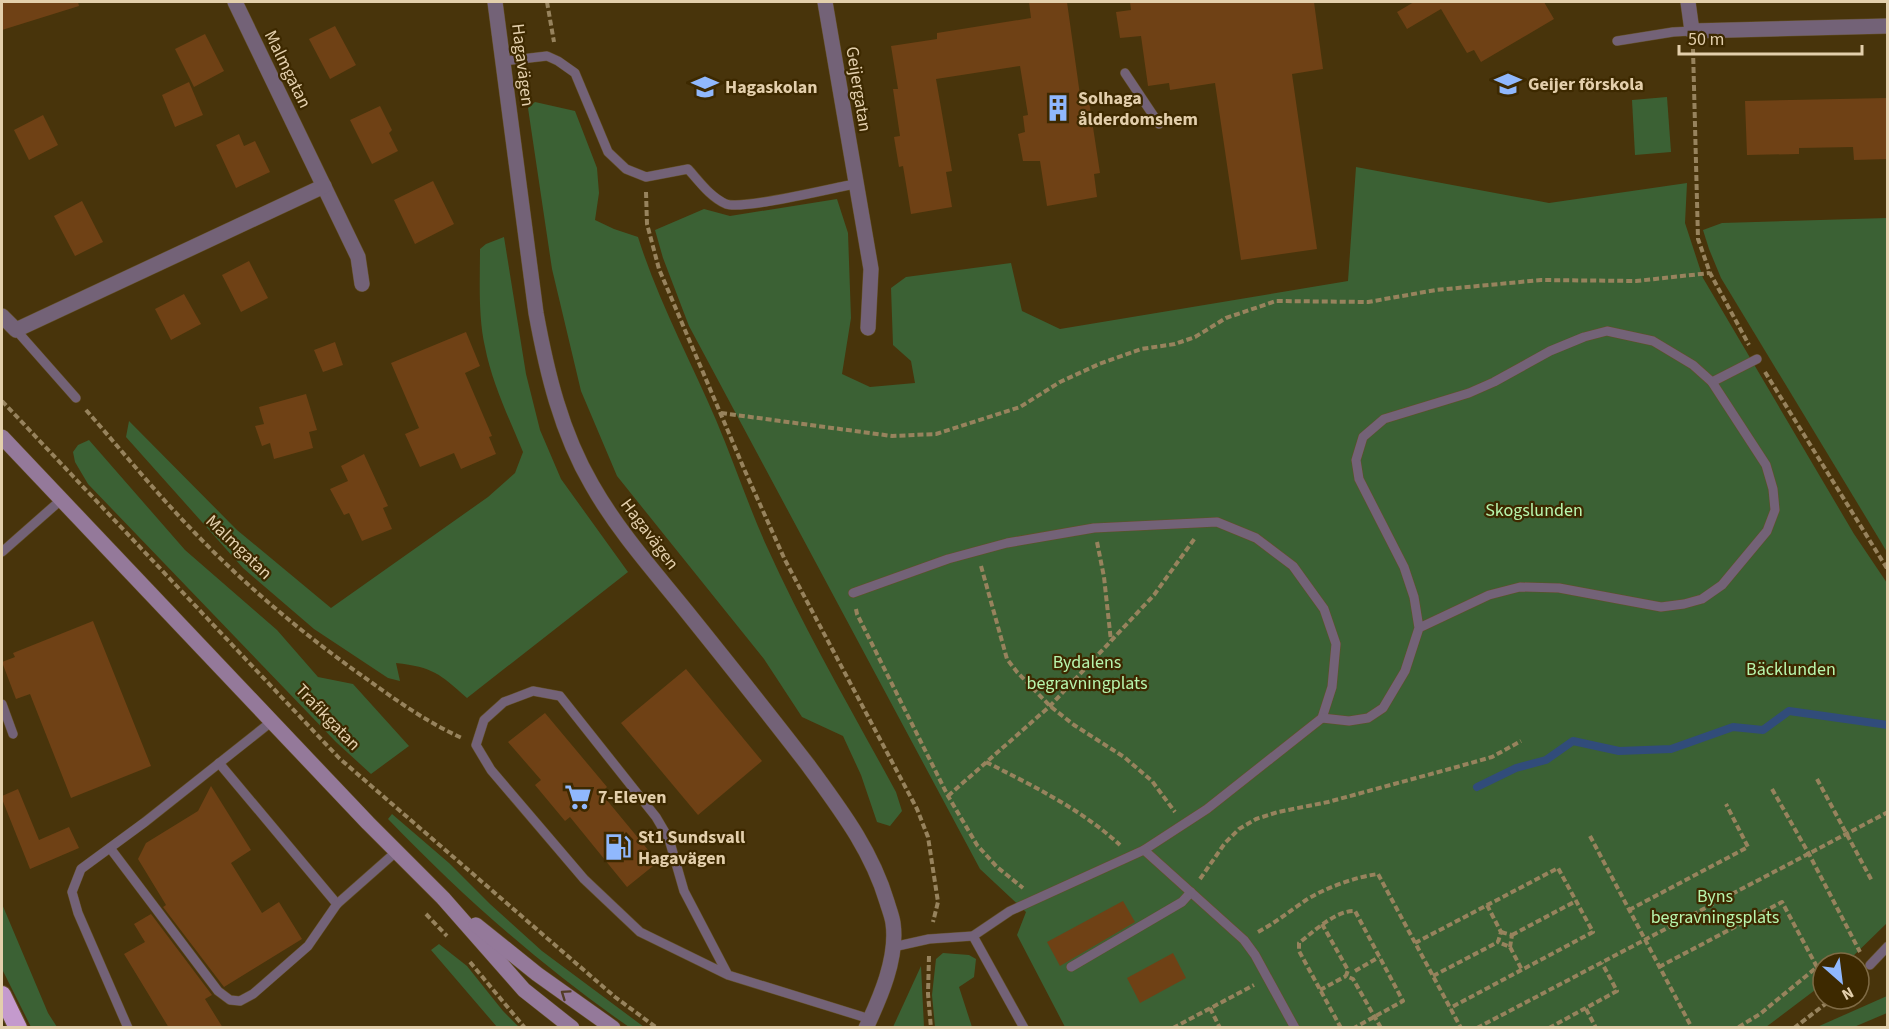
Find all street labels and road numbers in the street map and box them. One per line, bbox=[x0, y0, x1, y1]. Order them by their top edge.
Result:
street label: Hagavägen bbox=[505, 22, 540, 108]
street label: Malmgatan bbox=[258, 26, 317, 112]
street label: Geijergatan bbox=[839, 45, 878, 134]
street label: Hagavägen bbox=[615, 493, 685, 575]
street label: Malmgatan bbox=[200, 509, 278, 585]
street label: Trafikgatan bbox=[289, 678, 366, 756]

